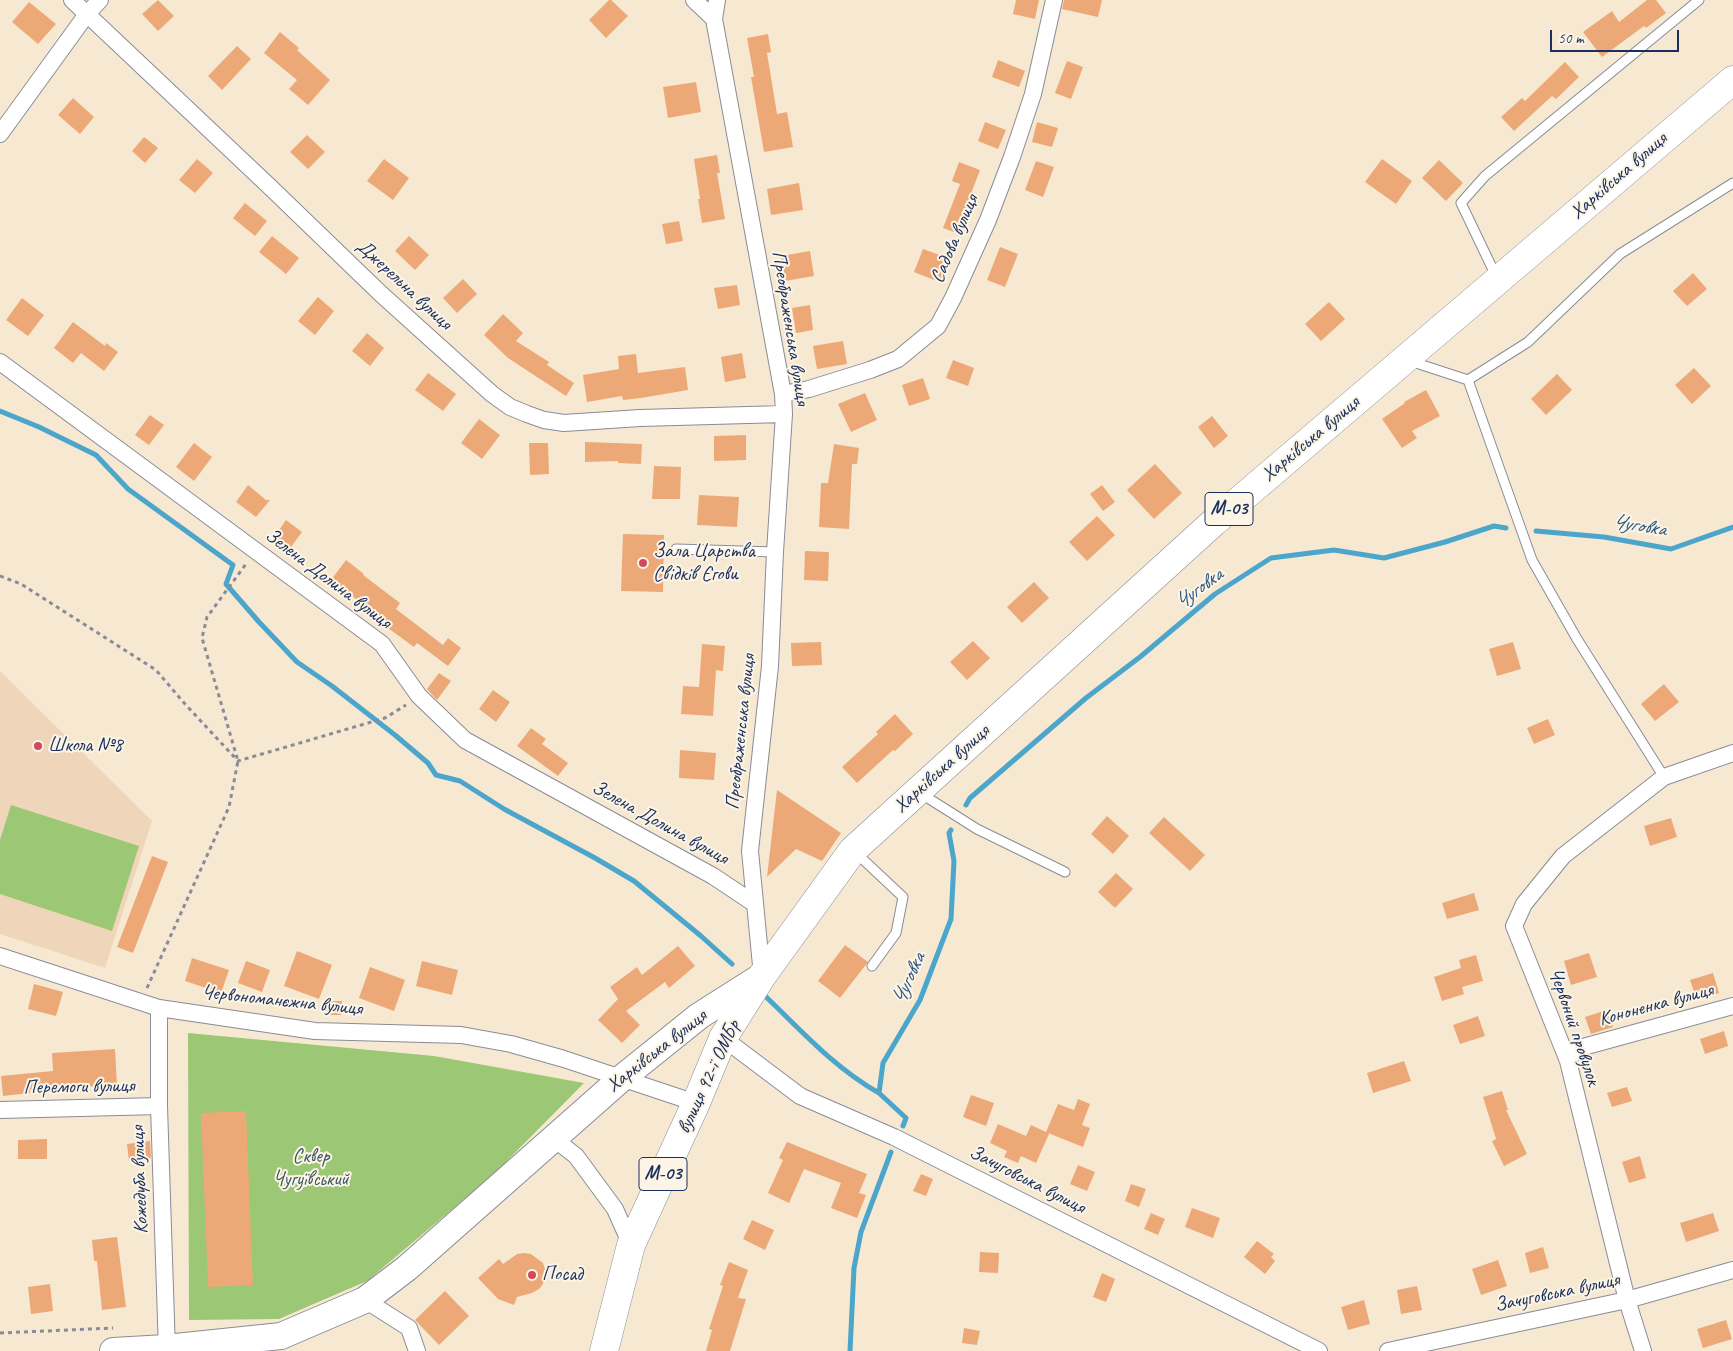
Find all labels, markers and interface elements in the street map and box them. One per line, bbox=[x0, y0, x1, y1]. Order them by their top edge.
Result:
scale bar bbox=[1553, 20, 1682, 52]
text: 50 m bbox=[1558, 29, 1584, 48]
street label: Харківська вулиця bbox=[1566, 127, 1672, 225]
street label: Садова вулиця bbox=[926, 191, 984, 287]
street label: Джерельна вулиця bbox=[351, 235, 457, 335]
street label: Преображенська вулиця bbox=[766, 249, 814, 407]
street label: Харківська вулиця bbox=[1257, 391, 1365, 487]
road number: М-03 bbox=[1205, 492, 1253, 526]
water label: Чуговка bbox=[1610, 509, 1668, 543]
street label: Зелена Долина вулиця bbox=[260, 524, 396, 634]
place label: Зала Царства Свідків Єгови bbox=[653, 540, 755, 587]
marker: Зала Царства Свідків Єгови bbox=[637, 557, 649, 569]
water label: Чуговка bbox=[1170, 563, 1228, 615]
street label: Преображенська вулиця bbox=[721, 653, 761, 811]
street label: Харківська вулиця bbox=[889, 720, 995, 818]
place label: Школа №8 bbox=[48, 734, 122, 758]
marker: Школа №8 bbox=[32, 740, 44, 752]
street label: Зелена Долина вулиця bbox=[588, 776, 732, 870]
water label: Чуговка bbox=[887, 949, 931, 1009]
street label: Червоний провулок bbox=[1543, 965, 1605, 1089]
street label: Кононенка вулиця bbox=[1596, 978, 1716, 1032]
street label: Червономанєжна вулиця bbox=[201, 981, 363, 1021]
street label: Харківська вулиця bbox=[602, 1004, 712, 1098]
street label: вулиця 92-ї ОМБр bbox=[672, 1016, 746, 1138]
street label: Перемоги вулиця bbox=[23, 1074, 135, 1100]
street label: Кожедуба вулиця bbox=[126, 1126, 154, 1234]
street label: Зачуговська вулиця bbox=[965, 1140, 1089, 1220]
park label: Сквер Чугуївський bbox=[273, 1145, 349, 1192]
road number: М-03 bbox=[639, 1158, 687, 1190]
place label: Посад bbox=[542, 1263, 583, 1287]
street label: Зачуговська вулиця bbox=[1492, 1268, 1622, 1318]
marker: Посад bbox=[526, 1269, 538, 1281]

